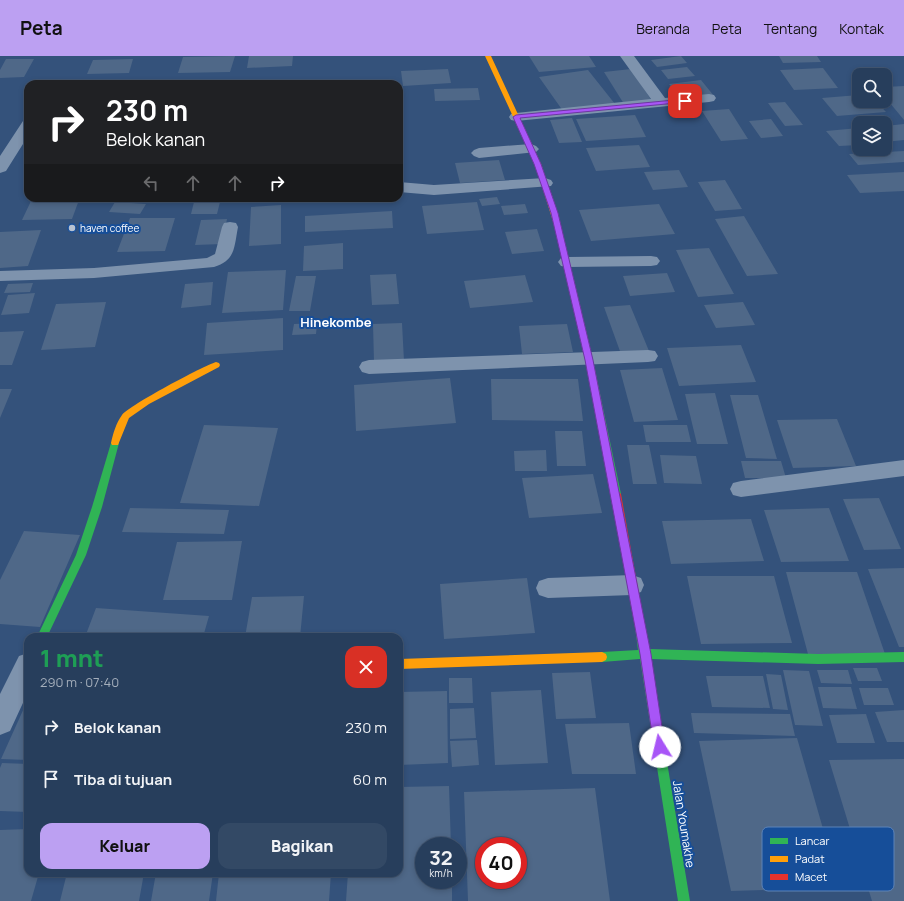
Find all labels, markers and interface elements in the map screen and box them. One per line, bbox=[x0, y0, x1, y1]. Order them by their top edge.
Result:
text: Peta bbox=[20, 15, 63, 41]
text: Beranda bbox=[636, 19, 690, 38]
text: Peta bbox=[712, 19, 742, 38]
text: Tentang bbox=[764, 19, 817, 38]
text: Kontak bbox=[839, 19, 884, 38]
map controls bbox=[852, 68, 892, 156]
button: search bbox=[852, 68, 892, 108]
pin bbox=[668, 84, 702, 118]
icon: arrive bbox=[674, 90, 696, 112]
text: 230 m bbox=[106, 91, 188, 129]
icon: right bbox=[40, 96, 92, 148]
button: layers bbox=[852, 116, 892, 156]
text: Belok kanan bbox=[106, 127, 205, 151]
icon: left bbox=[140, 172, 162, 194]
icon: ahead bbox=[182, 172, 204, 194]
icon: ahead bbox=[224, 172, 246, 194]
icon: right bbox=[266, 172, 288, 194]
place label: haven coffee bbox=[80, 221, 139, 235]
marker: haven coffee bbox=[67, 223, 77, 233]
district label: Hinekombe bbox=[300, 313, 372, 331]
text: 1 mnt bbox=[40, 641, 104, 674]
button: close bbox=[345, 646, 387, 688]
text: 290 m · 07:40 bbox=[40, 673, 119, 691]
icon: right bbox=[40, 716, 62, 738]
text: Belok kanan bbox=[74, 717, 161, 738]
text: 230 m bbox=[345, 717, 387, 738]
position arrow bbox=[639, 726, 681, 768]
icon: arrive bbox=[40, 768, 62, 790]
text: Tiba di tujuan bbox=[74, 769, 172, 790]
text: 60 m bbox=[353, 769, 387, 790]
street label: Jalan Youmakhe bbox=[669, 779, 699, 869]
button: Keluar bbox=[40, 823, 210, 869]
button: Bagikan bbox=[218, 823, 387, 869]
legend bbox=[762, 827, 894, 891]
text: Lancar bbox=[795, 833, 829, 848]
speed limit sign: 40 bbox=[475, 837, 527, 889]
text: 32 bbox=[429, 844, 453, 871]
text: Padat bbox=[795, 851, 825, 866]
text: km/h bbox=[429, 866, 453, 880]
text: Macet bbox=[795, 869, 827, 884]

